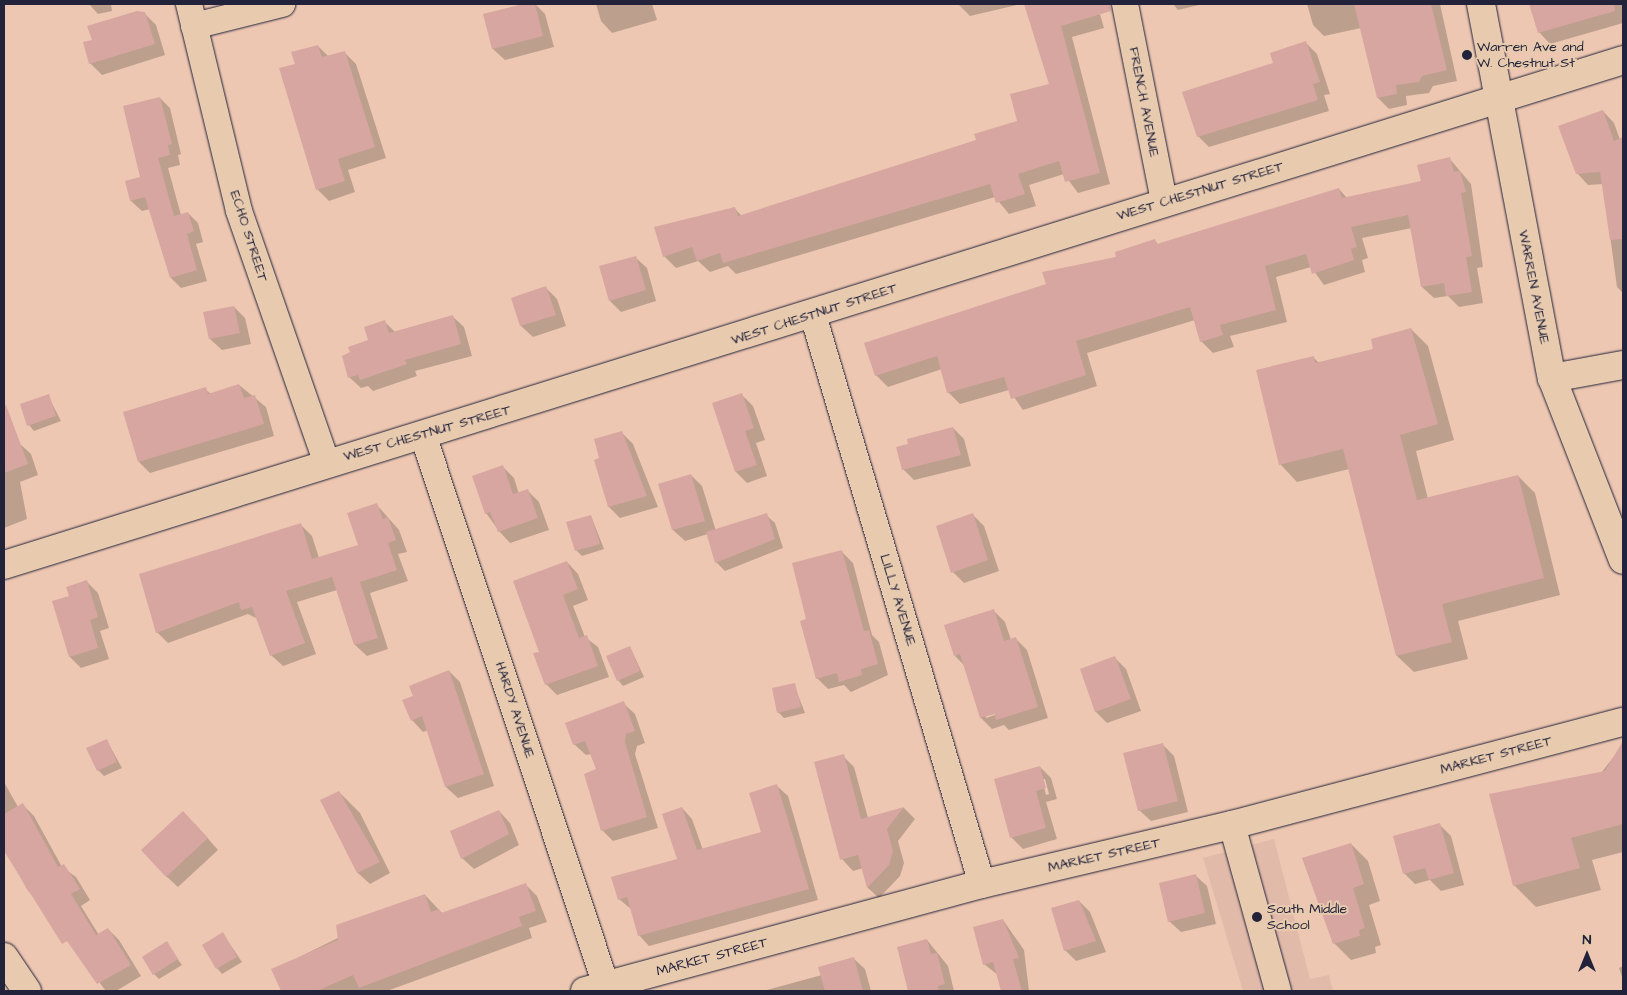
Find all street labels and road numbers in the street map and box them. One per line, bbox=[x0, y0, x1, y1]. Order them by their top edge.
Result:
street label: FRENCH AVENUE bbox=[1125, 46, 1163, 158]
street label: WEST CHESTNUT STREET bbox=[1115, 158, 1285, 224]
street label: ECHO STREET bbox=[226, 188, 272, 284]
street label: WARREN AVENUE bbox=[1515, 229, 1553, 345]
street label: WEST CHESTNUT STREET bbox=[729, 279, 899, 349]
street label: WEST CHESTNUT STREET bbox=[341, 401, 513, 465]
street label: LILLY AVENUE bbox=[876, 552, 920, 648]
street label: HARDY AVENUE bbox=[491, 660, 539, 760]
street label: MARKET STREET bbox=[1438, 732, 1554, 778]
street label: MARKET STREET bbox=[1046, 834, 1162, 876]
street label: MARKET STREET bbox=[654, 934, 770, 980]

